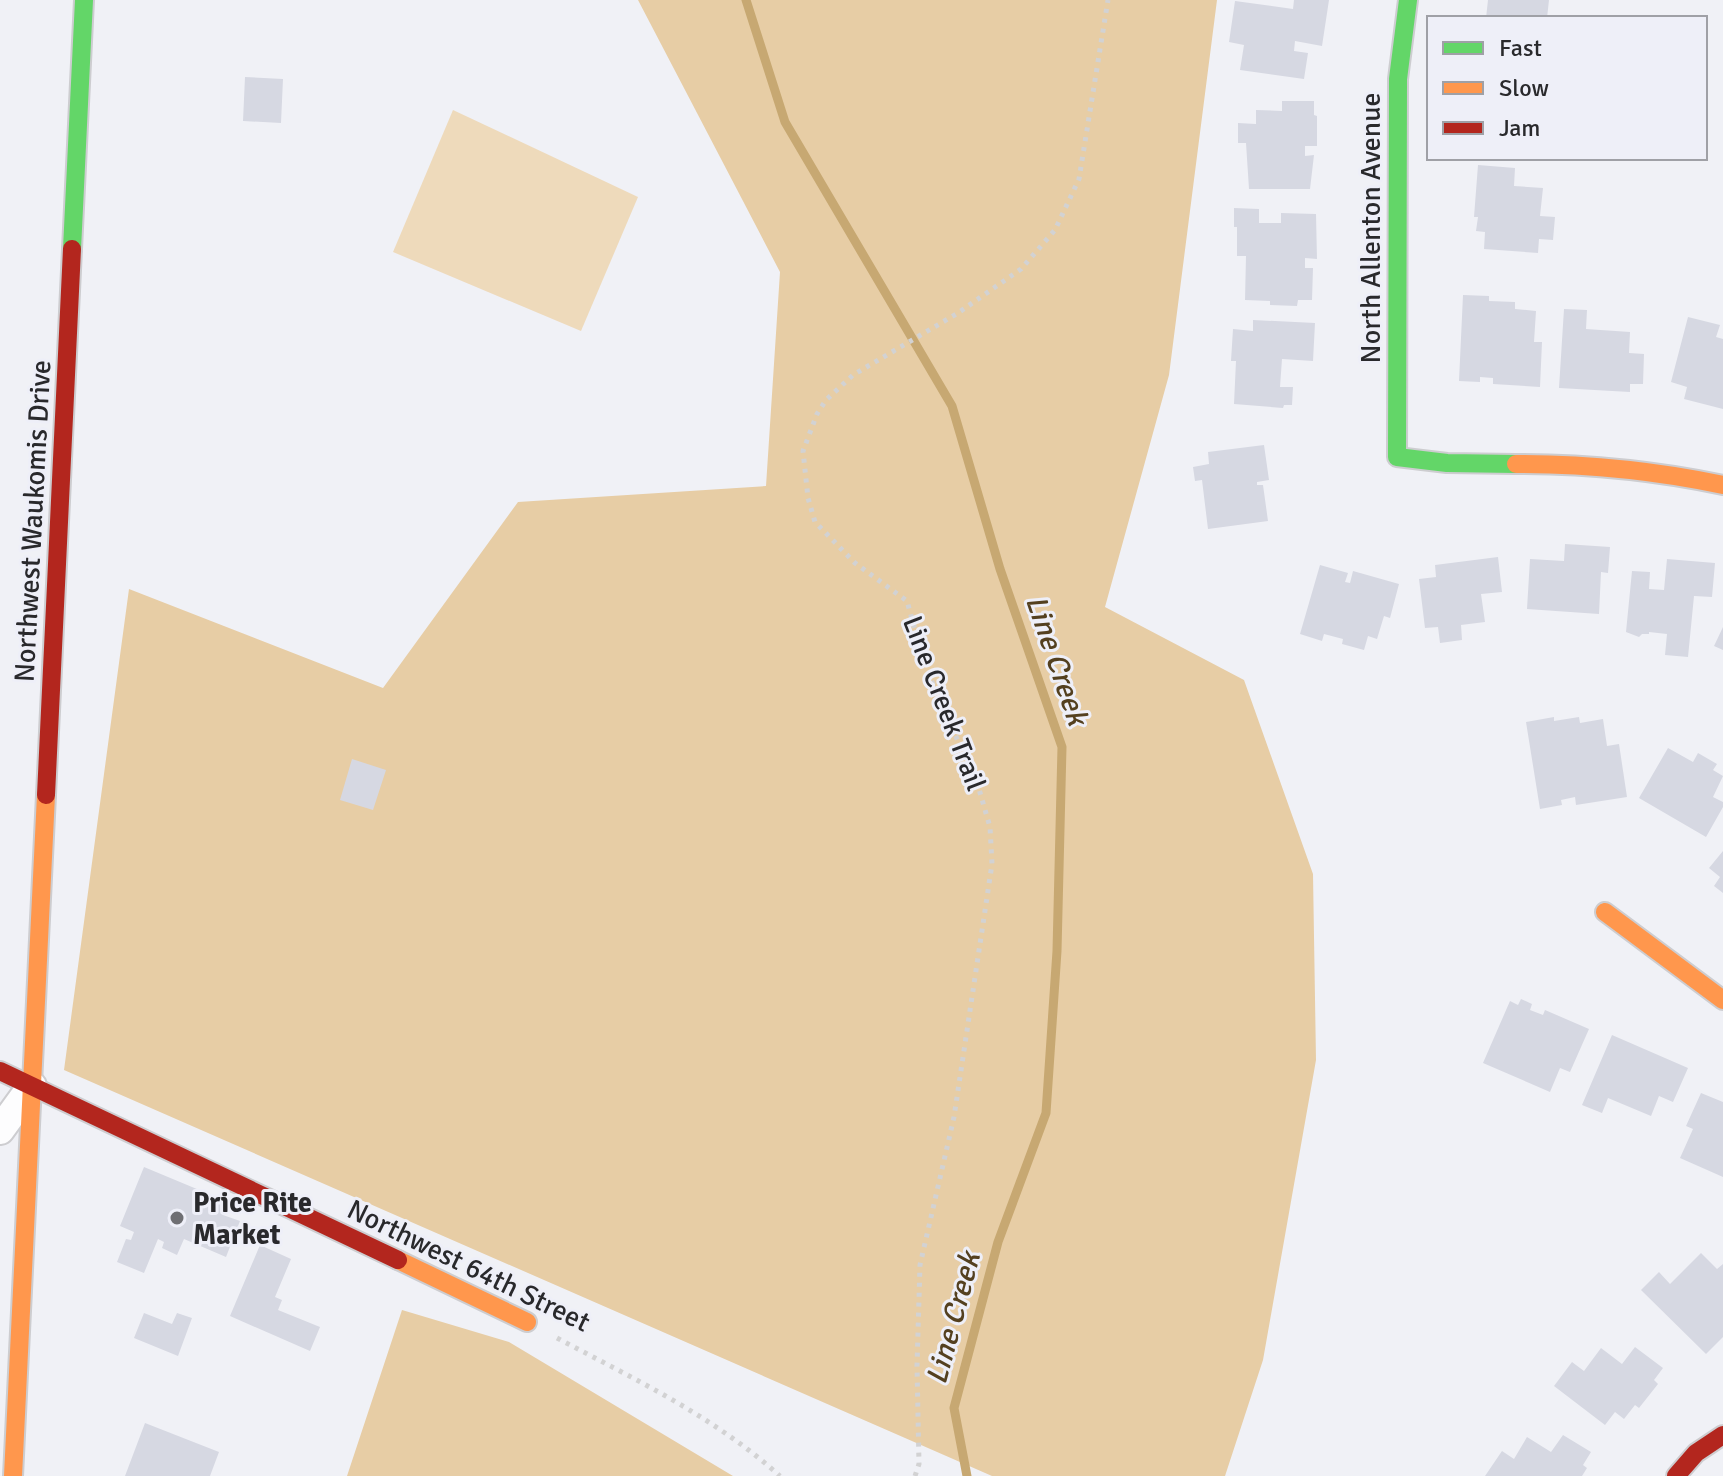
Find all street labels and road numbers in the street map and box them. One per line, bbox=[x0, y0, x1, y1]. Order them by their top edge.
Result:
street label: North Allenton Avenue bbox=[1354, 93, 1388, 363]
street label: Northwest Waukomis Drive bbox=[8, 359, 58, 683]
street label: Line Creek Trail bbox=[895, 611, 993, 796]
street label: Northwest 64th Street bbox=[342, 1192, 596, 1339]

